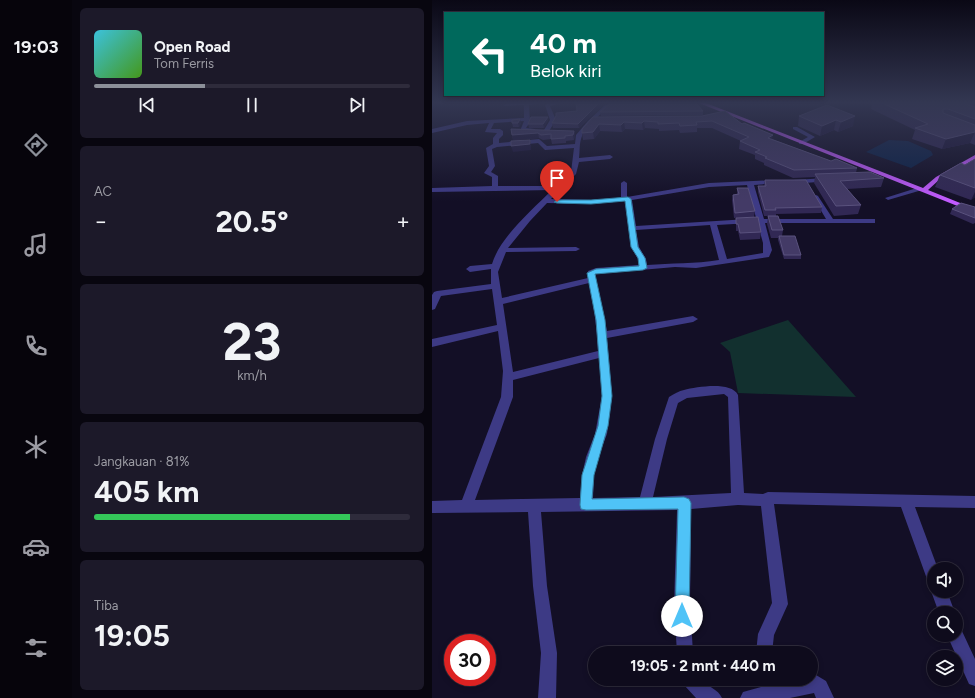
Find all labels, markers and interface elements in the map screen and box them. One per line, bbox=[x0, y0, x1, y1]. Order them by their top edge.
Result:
text: 40 m bbox=[530, 26, 597, 60]
icon: left bbox=[464, 28, 516, 80]
text: 19:03 bbox=[13, 36, 59, 58]
text: Open Road bbox=[154, 38, 231, 56]
text: Tom Ferris bbox=[154, 56, 214, 71]
text: Belok kiri bbox=[530, 60, 602, 82]
icon: previous bbox=[136, 94, 158, 116]
icon: pause bbox=[241, 94, 263, 116]
icon: next bbox=[346, 94, 368, 116]
icon: directions bbox=[22, 131, 50, 159]
pin bbox=[540, 161, 574, 202]
icon: arrive bbox=[546, 167, 568, 189]
text: AC bbox=[94, 184, 112, 199]
text: 20.5° bbox=[215, 203, 289, 240]
text: − bbox=[94, 208, 108, 235]
text: + bbox=[396, 208, 410, 235]
icon: music bbox=[22, 231, 50, 259]
text: 23 bbox=[222, 311, 282, 373]
icon: phone bbox=[22, 332, 50, 360]
text: km/h bbox=[237, 368, 267, 383]
icon: climate bbox=[22, 433, 50, 461]
text: Jangkauan · 81% bbox=[94, 454, 189, 469]
text: 405 km bbox=[94, 473, 199, 510]
icon: car bbox=[22, 533, 50, 561]
map controls bbox=[927, 562, 963, 686]
button: sound bbox=[927, 562, 963, 598]
position arrow bbox=[661, 595, 703, 637]
text: Tiba bbox=[94, 598, 118, 613]
button: search bbox=[927, 606, 963, 642]
text: 19:05 bbox=[94, 617, 170, 654]
icon: filters bbox=[22, 634, 50, 662]
speed limit sign: 30 bbox=[444, 634, 496, 686]
button: layers bbox=[927, 650, 963, 686]
text: 19:05 · 2 mnt · 440 m bbox=[630, 657, 776, 675]

